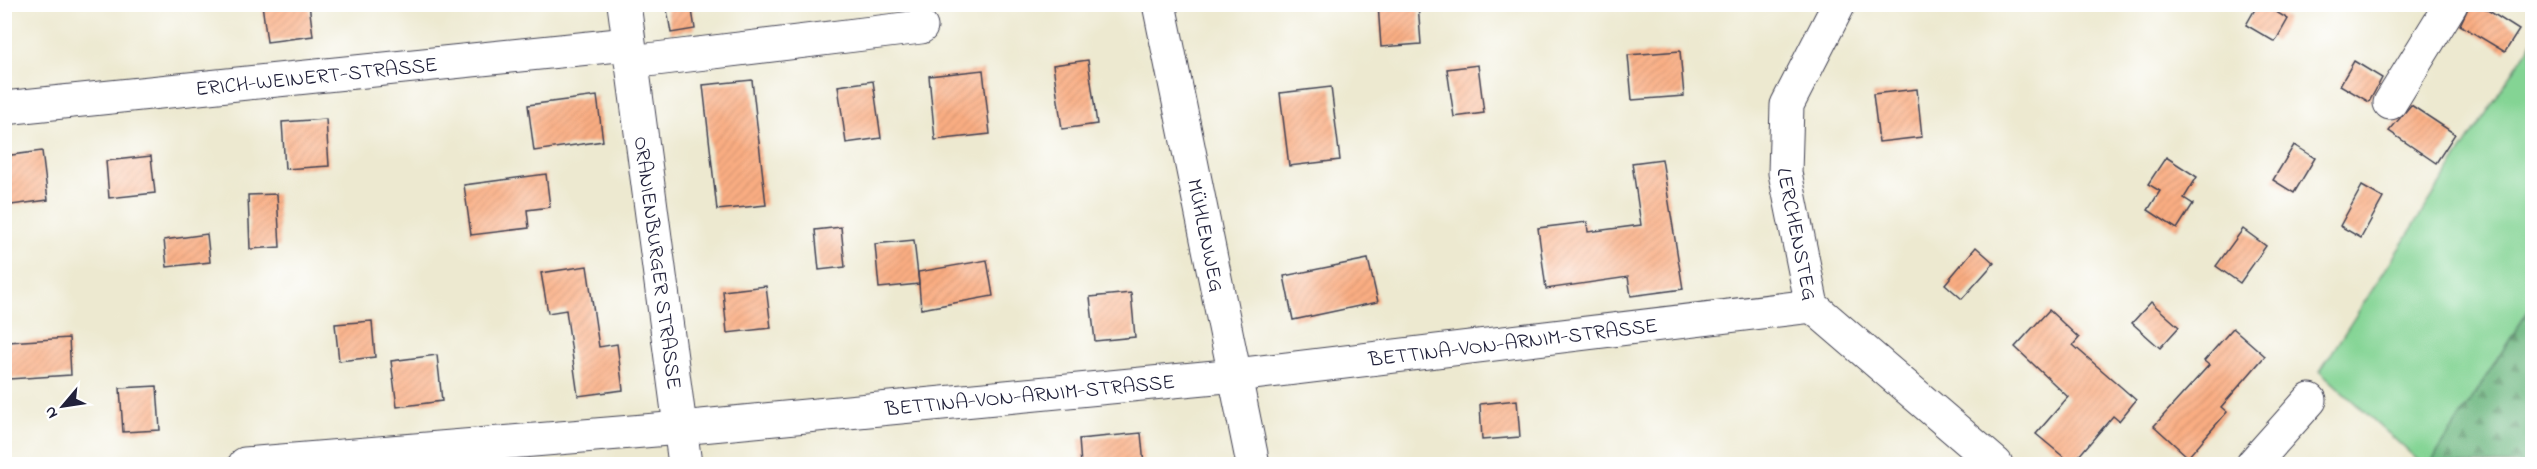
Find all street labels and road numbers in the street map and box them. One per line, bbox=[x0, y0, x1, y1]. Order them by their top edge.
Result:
street label: ERICH-WEINERT-STRASSE bbox=[194, 51, 439, 105]
street label: ORANIENBURGER STRASSE bbox=[625, 135, 688, 391]
street label: LERCHENSTEG bbox=[1768, 168, 1824, 303]
street label: MÜHLENWEG bbox=[1178, 176, 1231, 295]
street label: BETTINA-VON-ARNIM-STRASSE bbox=[1366, 312, 1659, 376]
street label: BETTINA-VON-ARNIM-STRASSE bbox=[883, 368, 1176, 425]

